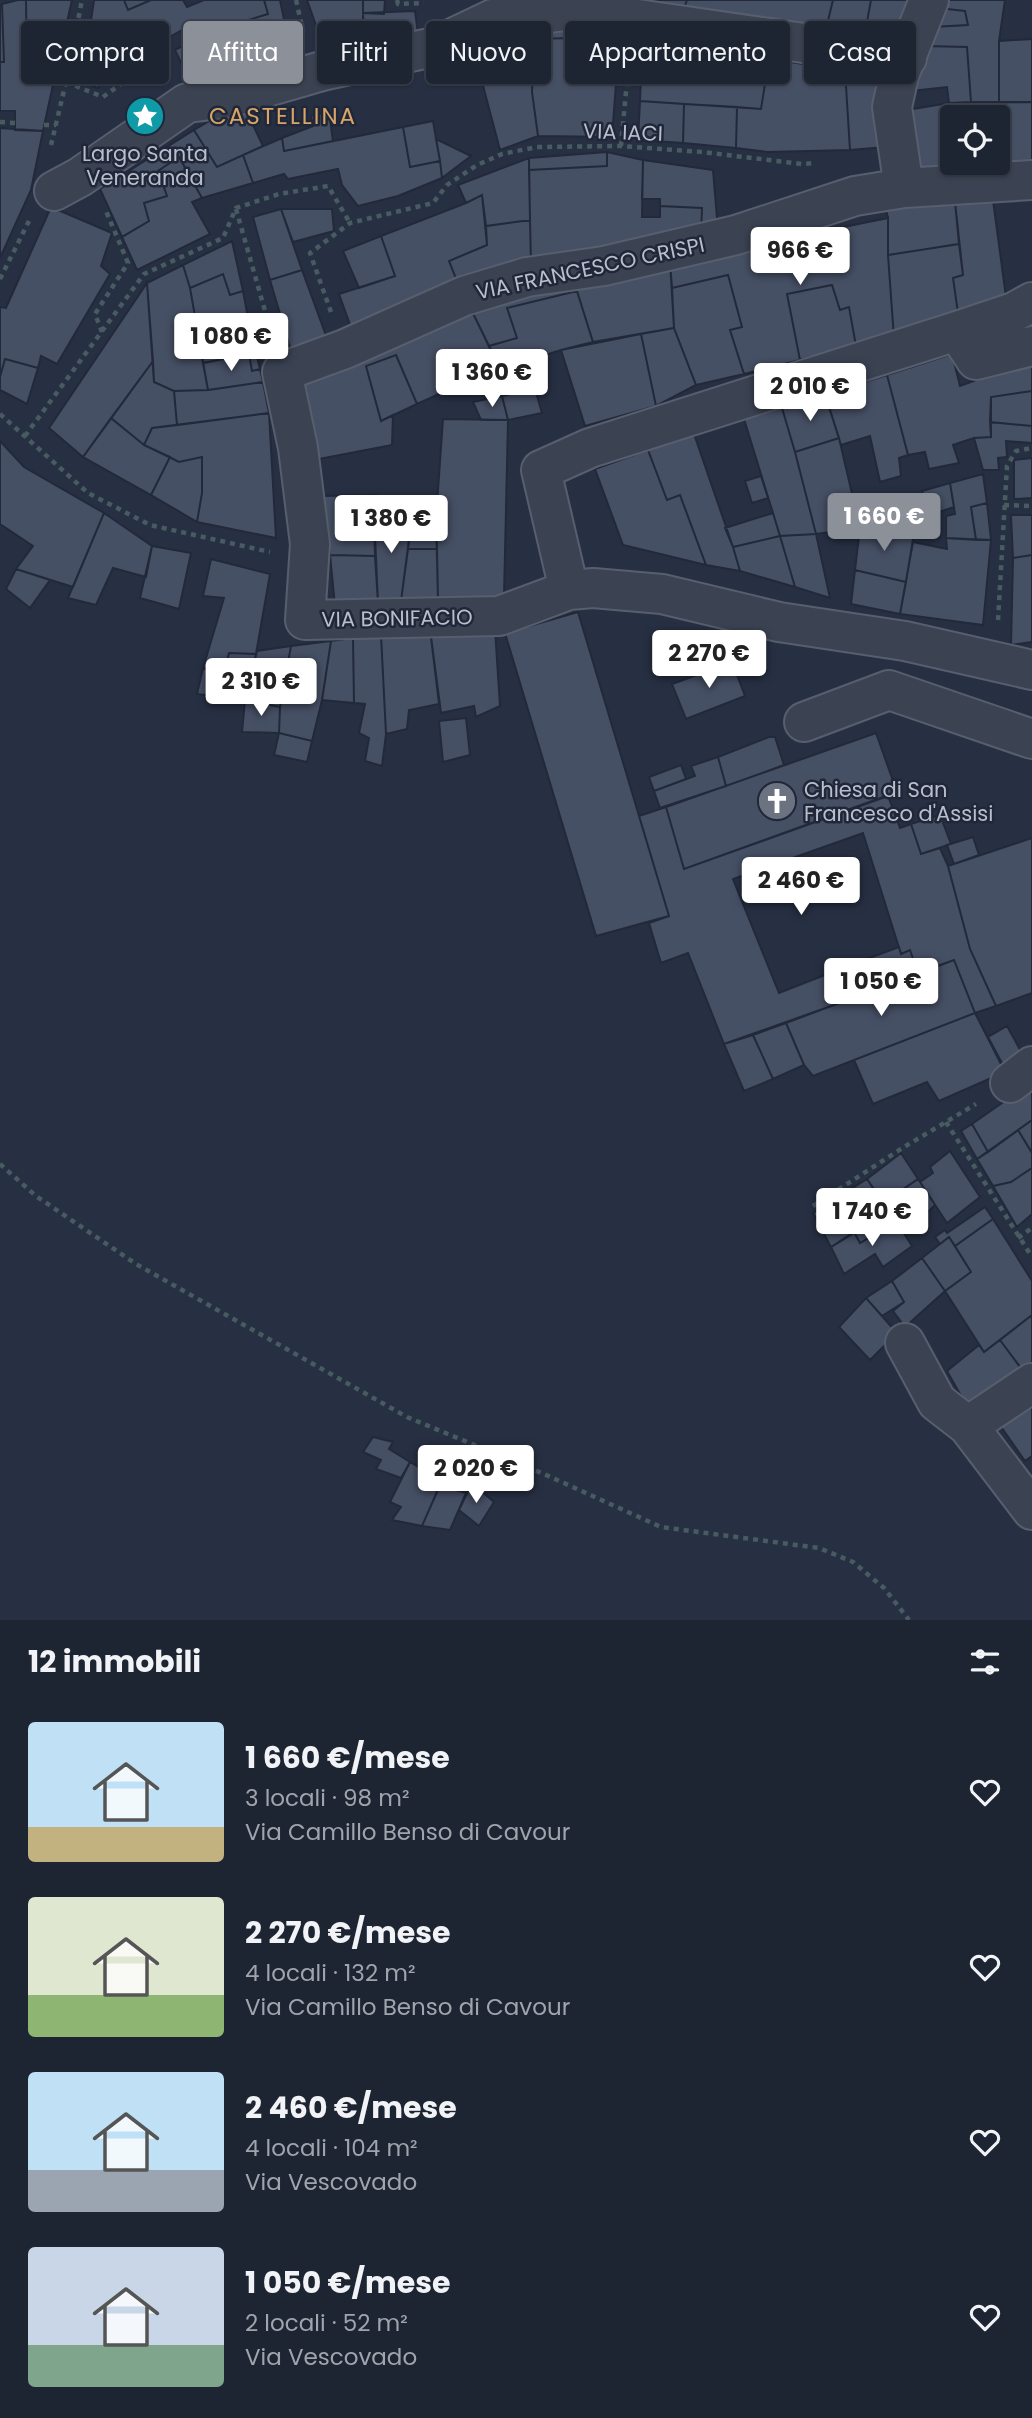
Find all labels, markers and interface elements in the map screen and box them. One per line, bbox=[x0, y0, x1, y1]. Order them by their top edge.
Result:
chip: Compra bbox=[21, 21, 169, 84]
chip: Affitta bbox=[183, 21, 303, 84]
chip: Filtri bbox=[317, 21, 412, 84]
chip: Nuovo bbox=[426, 21, 551, 84]
chip: Appartamento bbox=[565, 21, 790, 84]
chip: Casa bbox=[804, 21, 916, 84]
place icon: Largo Santa Veneranda bbox=[124, 95, 166, 137]
district label: CASTELLINA bbox=[209, 100, 357, 132]
map controls bbox=[940, 105, 1010, 175]
button: locate bbox=[940, 105, 1010, 175]
street label: VIA IACI bbox=[583, 116, 663, 148]
place label: Largo Santa Veneranda bbox=[82, 139, 208, 192]
pin: 966 € bbox=[751, 228, 849, 287]
street label: VIA FRANCESCO CRISPI bbox=[473, 230, 707, 306]
text: 966 € bbox=[767, 234, 833, 266]
pin: 1 080 € bbox=[166, 314, 296, 373]
text: 1 080 € bbox=[190, 320, 272, 352]
pin: 1 360 € bbox=[427, 350, 557, 409]
text: 1 360 € bbox=[452, 356, 532, 388]
pin: 2 010 € bbox=[745, 364, 875, 423]
text: 2 010 € bbox=[770, 370, 850, 402]
pin: 1 660 € bbox=[819, 494, 949, 553]
pin: 1 380 € bbox=[326, 496, 456, 555]
text: 1 660 € bbox=[843, 500, 925, 532]
text: 1 380 € bbox=[351, 502, 431, 534]
street label: VIA BONIFACIO bbox=[321, 602, 473, 634]
pin: 2 270 € bbox=[644, 630, 774, 690]
text: 2 270 € bbox=[668, 637, 750, 669]
pin: 2 310 € bbox=[196, 658, 326, 718]
text: 2 310 € bbox=[222, 665, 300, 697]
place label: Chiesa di San Francesco d'Assisi bbox=[804, 775, 993, 828]
church icon: Chiesa di San Francesco d'Assisi bbox=[756, 780, 798, 822]
pin: 2 460 € bbox=[736, 858, 866, 917]
text: 2 460 € bbox=[758, 864, 844, 896]
pin: 1 050 € bbox=[816, 958, 946, 1018]
text: 1 050 € bbox=[840, 965, 922, 997]
pin: 1 740 € bbox=[807, 1188, 937, 1248]
text: 1 740 € bbox=[832, 1195, 912, 1227]
pin: 2 020 € bbox=[411, 1446, 541, 1505]
text: 2 020 € bbox=[434, 1452, 518, 1484]
text: 12 immobili bbox=[28, 1640, 201, 1683]
icon: filters bbox=[966, 1643, 1004, 1681]
text: 1 660 €/mese bbox=[245, 1736, 450, 1779]
icon: home bbox=[84, 1750, 168, 1834]
icon: heart bbox=[966, 1773, 1004, 1811]
text: 3 locali · 98 m² bbox=[245, 1782, 409, 1814]
text: Via Camillo Benso di Cavour bbox=[245, 1816, 570, 1848]
text: 2 270 €/mese bbox=[245, 1911, 451, 1954]
icon: home bbox=[84, 1925, 168, 2009]
icon: heart bbox=[966, 1948, 1004, 1986]
text: 4 locali · 132 m² bbox=[245, 1957, 416, 1989]
text: Via Camillo Benso di Cavour bbox=[245, 1991, 570, 2023]
text: 2 460 €/mese bbox=[245, 2086, 457, 2129]
icon: home bbox=[84, 2100, 168, 2184]
icon: heart bbox=[966, 2123, 1004, 2161]
text: 4 locali · 104 m² bbox=[245, 2132, 418, 2164]
text: Via Vescovado bbox=[245, 2166, 417, 2198]
text: 1 050 €/mese bbox=[245, 2261, 451, 2304]
icon: home bbox=[84, 2275, 168, 2359]
icon: heart bbox=[966, 2298, 1004, 2336]
text: 2 locali · 52 m² bbox=[245, 2307, 408, 2339]
text: Via Vescovado bbox=[245, 2341, 417, 2373]

